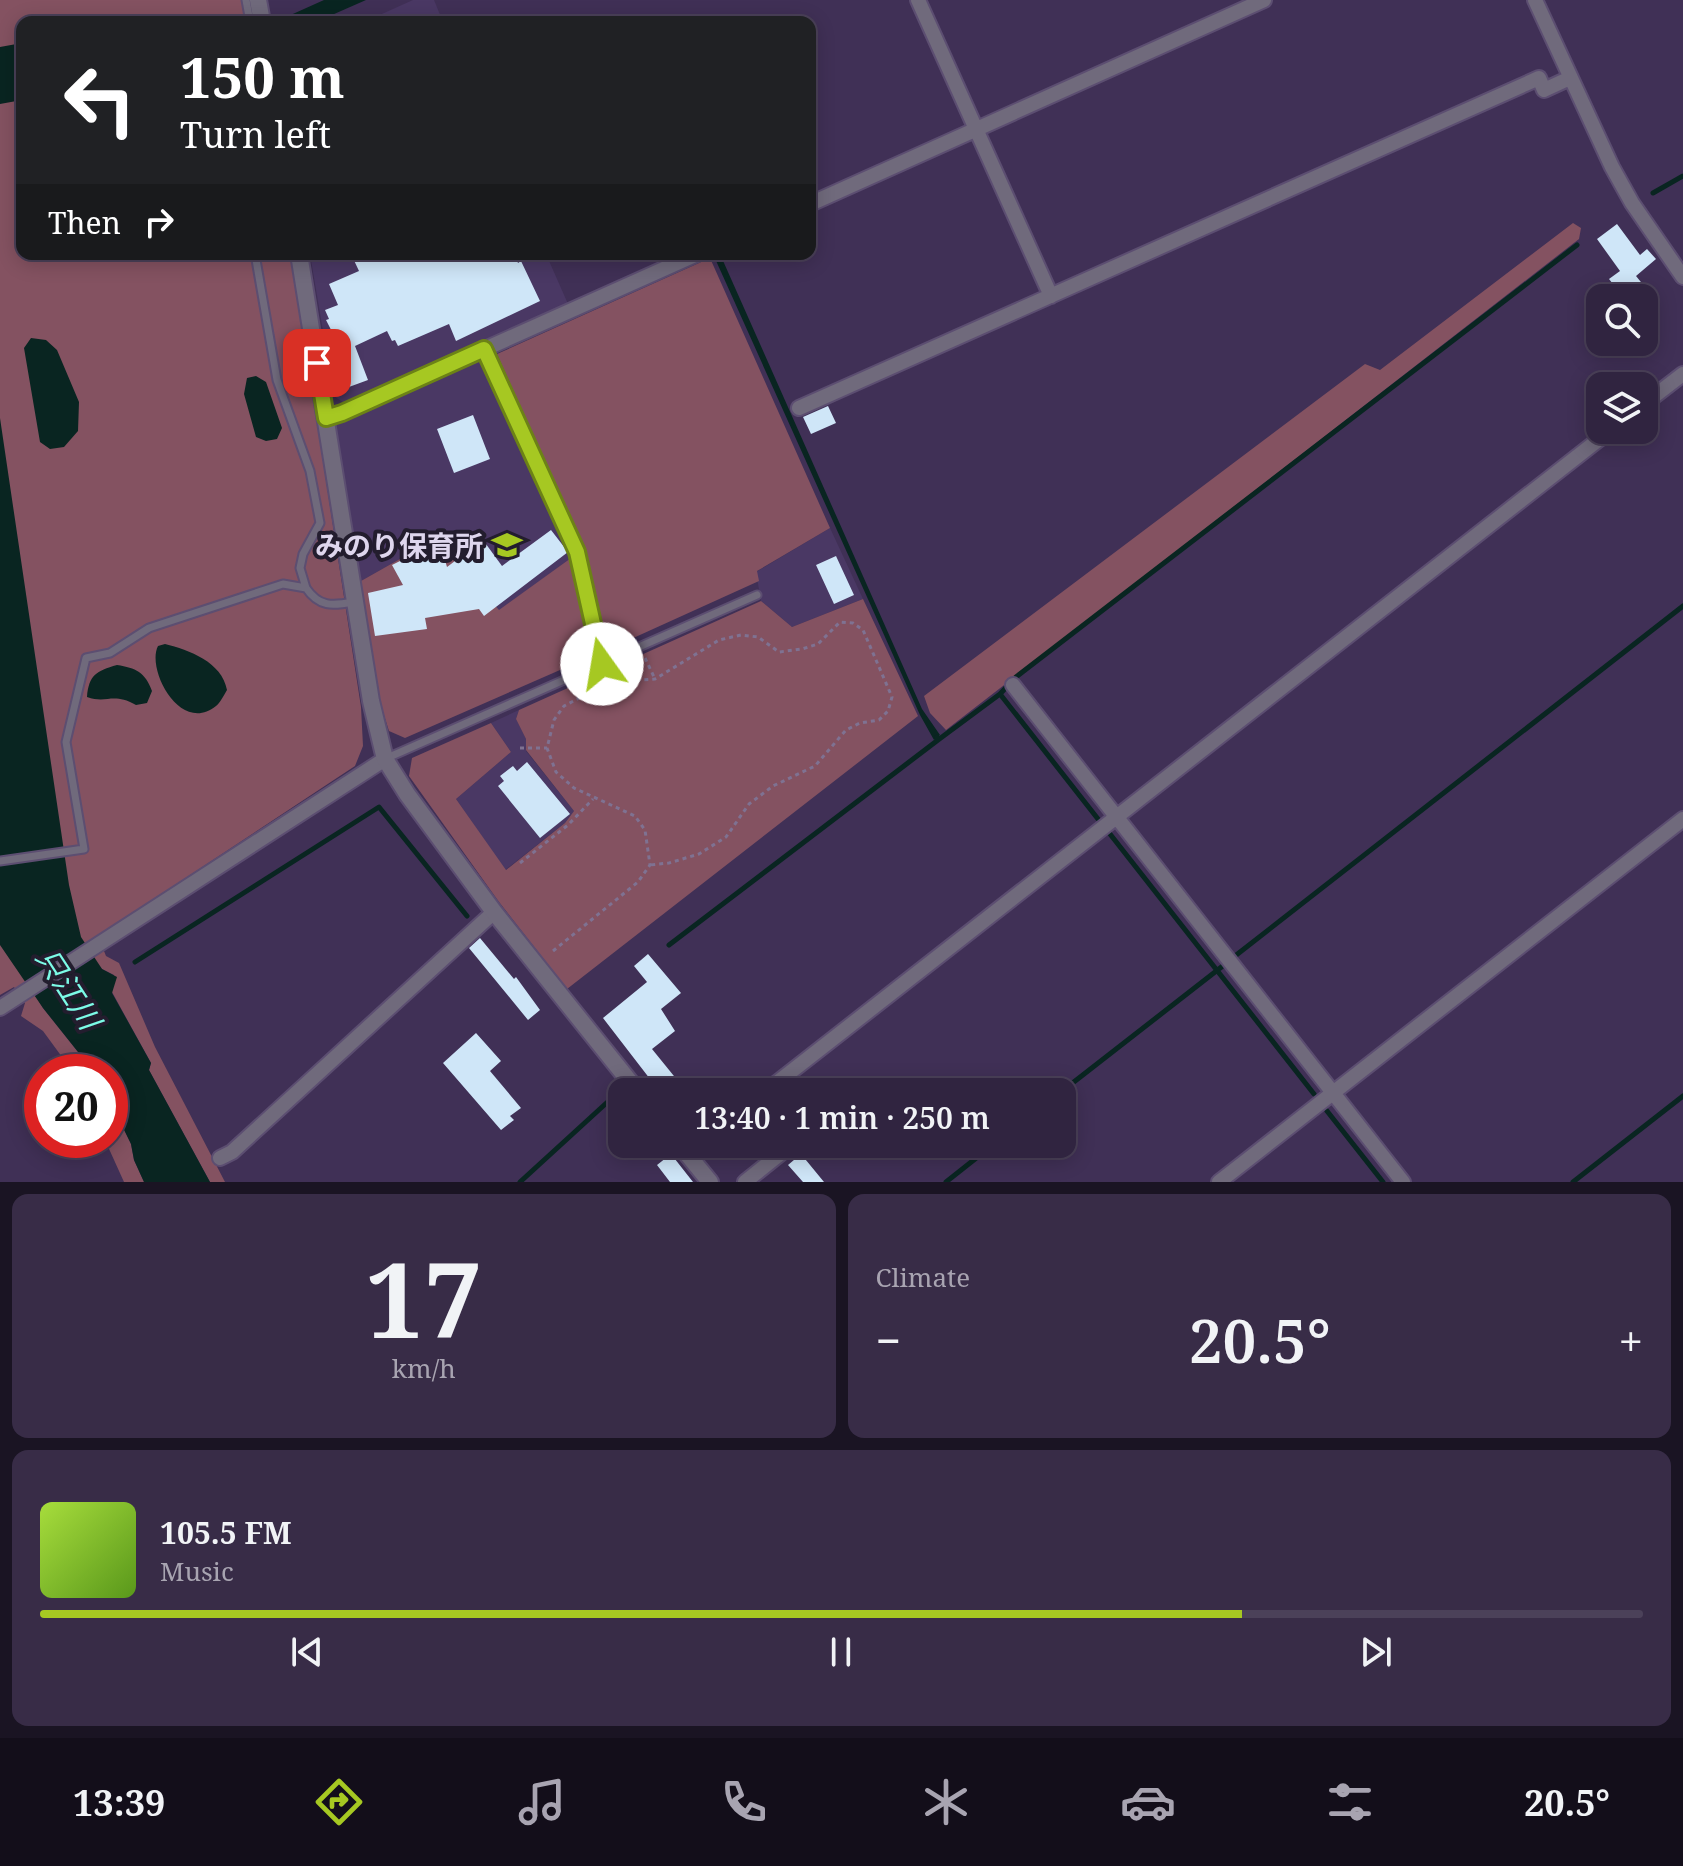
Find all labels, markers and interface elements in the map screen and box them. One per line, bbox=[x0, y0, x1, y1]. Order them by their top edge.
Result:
text: 150 m bbox=[180, 38, 345, 114]
icon: left bbox=[48, 48, 152, 152]
text: Turn left bbox=[180, 110, 331, 159]
icon: right bbox=[137, 200, 181, 244]
text: Then bbox=[48, 202, 121, 243]
map controls bbox=[1586, 284, 1658, 444]
button: search bbox=[1586, 284, 1658, 356]
pin bbox=[283, 329, 351, 397]
icon: arrive bbox=[295, 341, 339, 385]
button: layers bbox=[1586, 372, 1658, 444]
place label: みのり保育所 bbox=[315, 526, 483, 564]
school or university icon: みのり保育所 bbox=[490, 528, 524, 562]
position arrow bbox=[560, 622, 644, 706]
water label: 只江川 bbox=[27, 939, 112, 1039]
speed limit sign: 20 bbox=[24, 1054, 128, 1158]
text: 13:40 · 1 min · 250 m bbox=[694, 1097, 990, 1138]
text: 17 bbox=[365, 1227, 483, 1368]
text: Climate bbox=[876, 1259, 970, 1295]
text: 20.5° bbox=[1189, 1299, 1331, 1381]
text: − bbox=[876, 1310, 901, 1370]
text: + bbox=[1618, 1310, 1643, 1370]
text: km/h bbox=[392, 1350, 456, 1386]
text: 105.5 FM bbox=[160, 1512, 292, 1553]
text: Music bbox=[160, 1553, 234, 1589]
icon: previous bbox=[285, 1630, 329, 1674]
icon: pause bbox=[819, 1630, 863, 1674]
icon: next bbox=[1354, 1630, 1398, 1674]
icon: directions bbox=[311, 1774, 367, 1830]
icon: music bbox=[514, 1774, 570, 1830]
icon: phone bbox=[716, 1774, 772, 1830]
icon: climate bbox=[918, 1774, 974, 1830]
icon: car bbox=[1120, 1774, 1176, 1830]
icon: filters bbox=[1322, 1774, 1378, 1830]
text: 13:39 bbox=[73, 1778, 165, 1827]
text: 20.5° bbox=[1524, 1778, 1610, 1827]

